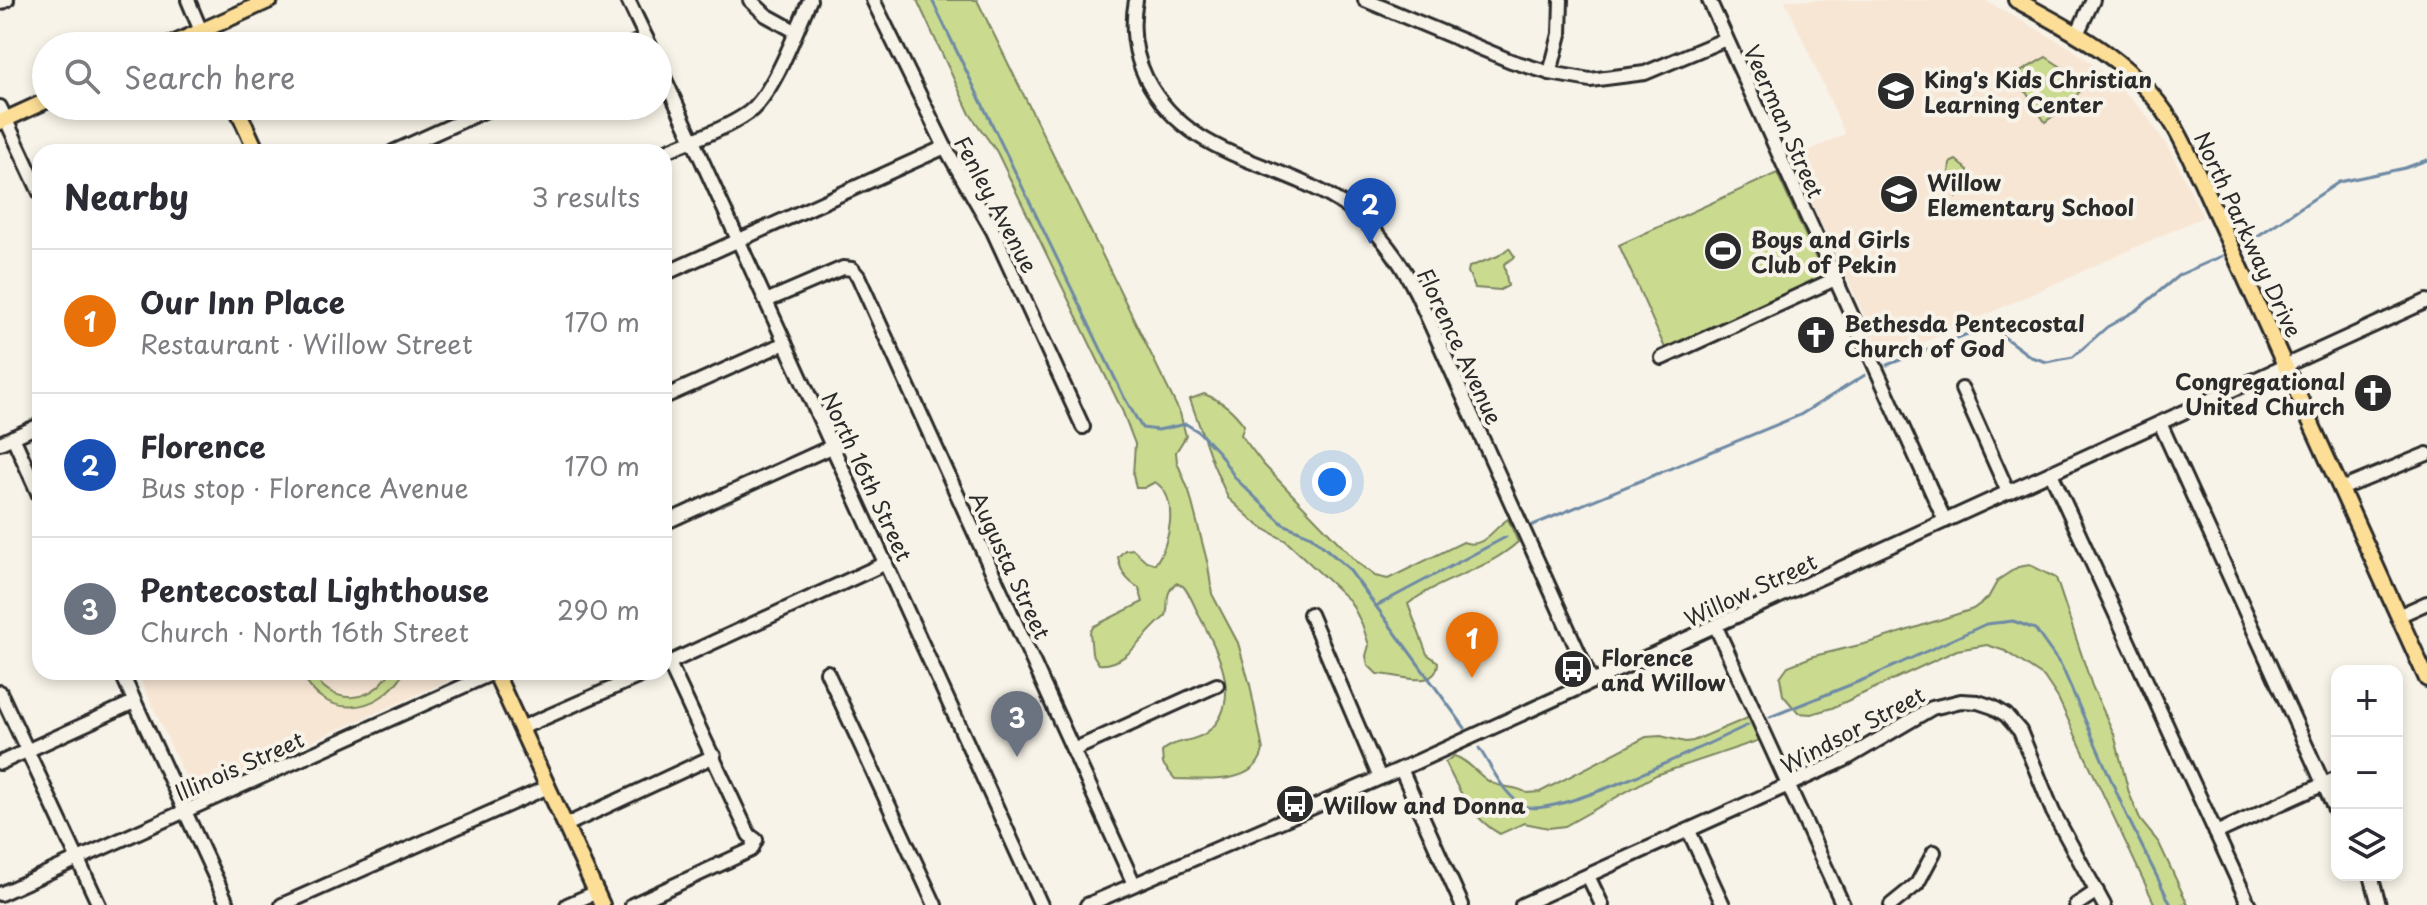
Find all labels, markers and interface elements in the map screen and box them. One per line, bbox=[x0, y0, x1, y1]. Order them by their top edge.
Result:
search box bbox=[32, 32, 672, 120]
street label: Veerman Street bbox=[1737, 39, 1833, 203]
icon: search bbox=[60, 54, 104, 98]
text: Search here bbox=[124, 54, 296, 99]
place label: King's Kids Christian Learning Center bbox=[1924, 62, 2152, 120]
school or university icon: King's Kids Christian Learning Center bbox=[1875, 70, 1917, 112]
street label: North Parkway Drive bbox=[2187, 126, 2311, 342]
street label: Fenley Avenue bbox=[947, 130, 1047, 278]
place label: Willow Elementary School bbox=[1927, 165, 2134, 223]
text: Nearby bbox=[64, 170, 189, 222]
school or university icon: Willow Elementary School bbox=[1878, 173, 1920, 215]
text: 3 results bbox=[532, 177, 640, 216]
pin: 2 bbox=[1344, 178, 1396, 244]
place label: Boys and Girls Club of Pekin bbox=[1751, 222, 1910, 280]
sports icon: Boys and Girls Club of Pekin bbox=[1702, 230, 1744, 272]
street label: Florence Avenue bbox=[1410, 262, 1512, 430]
text: Our Inn Place bbox=[140, 279, 345, 324]
text: 1 bbox=[84, 302, 96, 341]
text: 170 m bbox=[565, 302, 640, 341]
place label: Bethesda Pentecostal Church of God bbox=[1844, 306, 2085, 364]
church icon: Bethesda Pentecostal Church of God bbox=[1795, 314, 1837, 356]
text: Restaurant · Willow Street bbox=[140, 324, 473, 363]
place label: Congregational United Church bbox=[2175, 364, 2345, 422]
church icon: Congregational United Church bbox=[2352, 372, 2394, 414]
street label: North 16th Street bbox=[814, 386, 922, 566]
text: Florence bbox=[140, 423, 266, 468]
text: 2 bbox=[81, 446, 99, 485]
text: 170 m bbox=[565, 446, 640, 485]
your location bbox=[1312, 462, 1352, 502]
text: Bus stop · Florence Avenue bbox=[140, 468, 469, 507]
street label: Augusta Street bbox=[962, 486, 1060, 644]
street label: Willow Street bbox=[1678, 544, 1822, 634]
text: Pentecostal Lighthouse bbox=[140, 567, 489, 612]
text: 3 bbox=[81, 590, 99, 629]
text: 290 m bbox=[557, 590, 640, 629]
text: Church · North 16th Street bbox=[140, 612, 469, 651]
pin: 1 bbox=[1446, 612, 1498, 678]
place label: Florence and Willow bbox=[1601, 640, 1726, 698]
bus stop icon: Florence and Willow bbox=[1552, 648, 1594, 690]
map controls bbox=[2331, 665, 2403, 881]
button: + bbox=[2331, 665, 2403, 737]
street label: Windsor Street bbox=[1774, 677, 1930, 781]
pin: 3 bbox=[991, 691, 1043, 757]
street label: Illinois Street bbox=[169, 722, 309, 808]
button: − bbox=[2331, 737, 2403, 809]
bus stop icon: Willow and Donna bbox=[1274, 783, 1316, 825]
place label: Willow and Donna bbox=[1323, 788, 1526, 821]
button: layers bbox=[2331, 809, 2403, 881]

